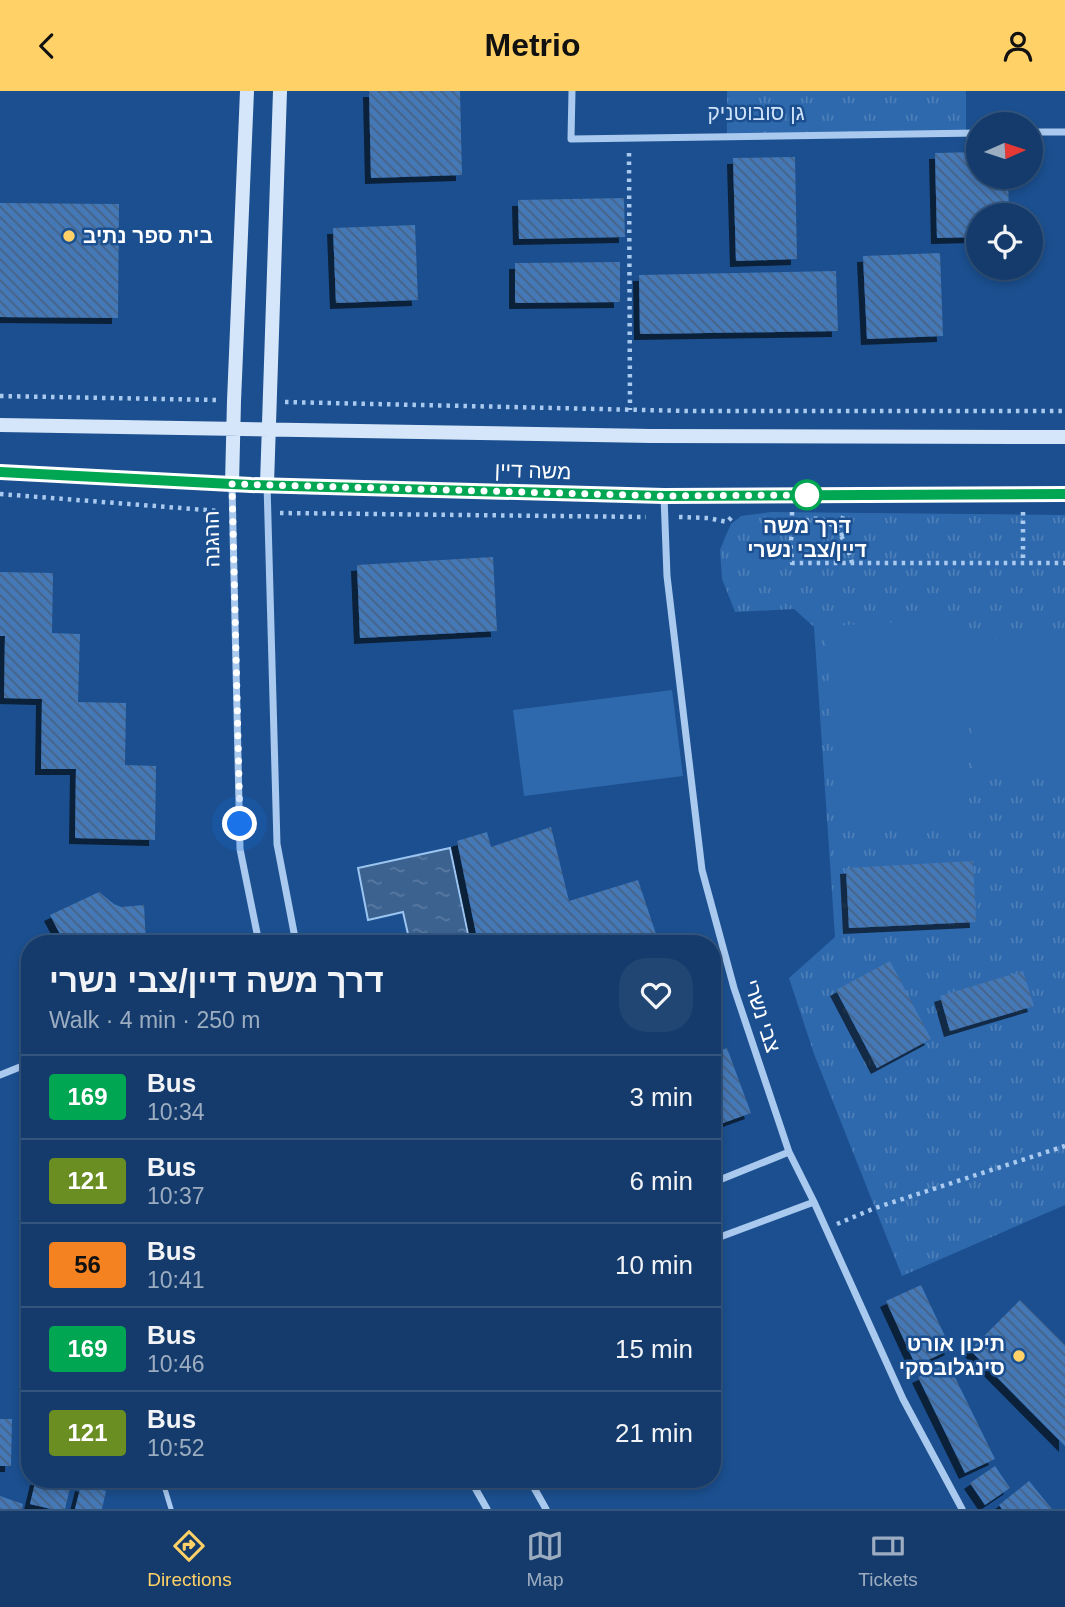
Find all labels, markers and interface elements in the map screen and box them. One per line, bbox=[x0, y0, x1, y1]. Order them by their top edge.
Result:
icon: back bbox=[28, 27, 66, 65]
text: Metrio bbox=[485, 27, 581, 63]
icon: person bbox=[999, 27, 1037, 65]
park label: גן סובוטניק bbox=[707, 101, 805, 124]
north arrow bbox=[966, 112, 1043, 189]
map controls bbox=[966, 112, 1043, 280]
button: locate bbox=[966, 203, 1043, 280]
place label: בית ספר נתיב bbox=[83, 224, 213, 247]
marker: בית ספר נתיב bbox=[61, 228, 77, 244]
street label: משה דיין bbox=[494, 458, 572, 483]
marker: דרך משה דיין/צבי נשרי bbox=[792, 480, 822, 510]
street label: ההגנה bbox=[200, 510, 223, 568]
place label: דרך משה דיין/צבי נשרי bbox=[747, 514, 867, 561]
your location bbox=[222, 806, 257, 841]
button: heart bbox=[619, 958, 693, 1032]
text: דרך משה דיין/צבי נשרי bbox=[49, 962, 384, 999]
street label: צבי נשרי bbox=[740, 977, 785, 1055]
text: Walk · 4 min · 250 m bbox=[49, 1007, 260, 1033]
text: Bus bbox=[147, 1068, 196, 1098]
text: 3 min bbox=[629, 1082, 693, 1112]
text: 169 bbox=[67, 1083, 108, 1110]
text: 10:34 bbox=[147, 1099, 205, 1125]
text: Bus bbox=[147, 1152, 196, 1182]
text: 6 min bbox=[629, 1166, 693, 1196]
text: 121 bbox=[67, 1167, 108, 1194]
text: 10:37 bbox=[147, 1183, 205, 1209]
text: Bus bbox=[147, 1236, 196, 1266]
text: 10 min bbox=[615, 1250, 693, 1280]
text: 56 bbox=[74, 1251, 101, 1278]
text: 10:41 bbox=[147, 1267, 205, 1293]
text: Bus bbox=[147, 1320, 196, 1350]
place label: תיכון אורט סינגלובסקי bbox=[899, 1332, 1005, 1379]
text: 15 min bbox=[615, 1334, 693, 1364]
text: 169 bbox=[67, 1335, 108, 1362]
marker: תיכון אורט סינגלובסקי bbox=[1011, 1348, 1027, 1364]
text: 10:46 bbox=[147, 1351, 205, 1377]
text: Bus bbox=[147, 1404, 196, 1434]
text: 21 min bbox=[615, 1418, 693, 1448]
text: 121 bbox=[67, 1419, 108, 1446]
text: 10:52 bbox=[147, 1435, 205, 1461]
tab: Directions bbox=[147, 1527, 232, 1591]
tab: Map bbox=[526, 1527, 564, 1591]
tab: Tickets bbox=[858, 1527, 918, 1591]

